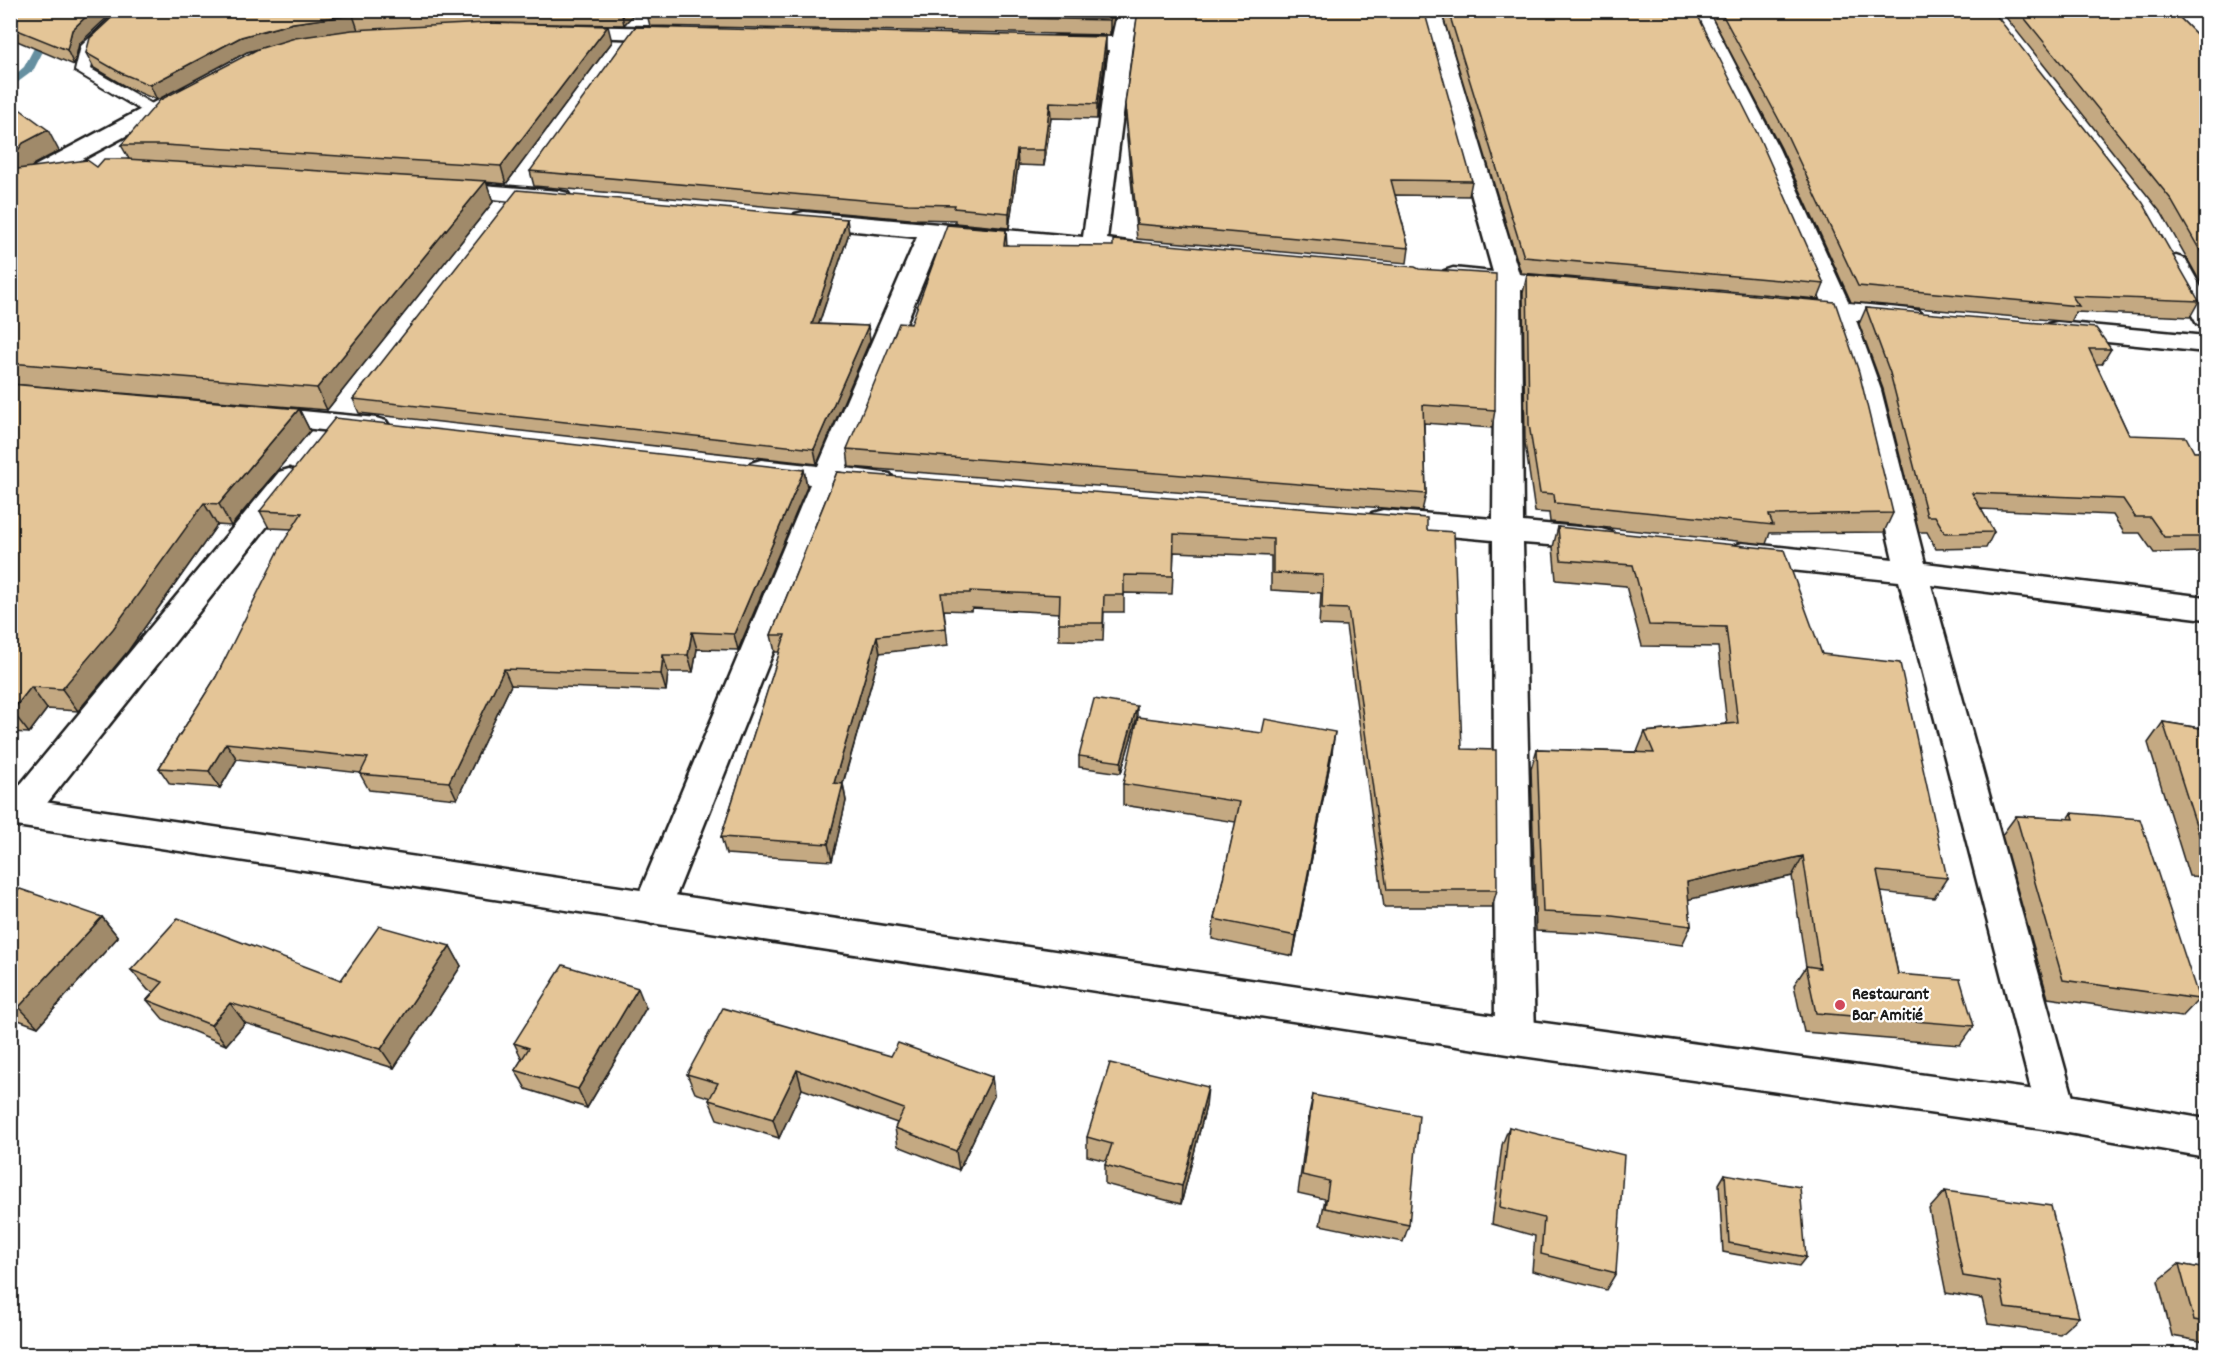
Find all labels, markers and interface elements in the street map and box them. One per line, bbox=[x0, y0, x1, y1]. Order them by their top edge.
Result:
place label: Restaurant Bar Amitié bbox=[1852, 983, 1930, 1029]
marker: Restaurant Bar Amitié bbox=[1833, 998, 1847, 1012]

